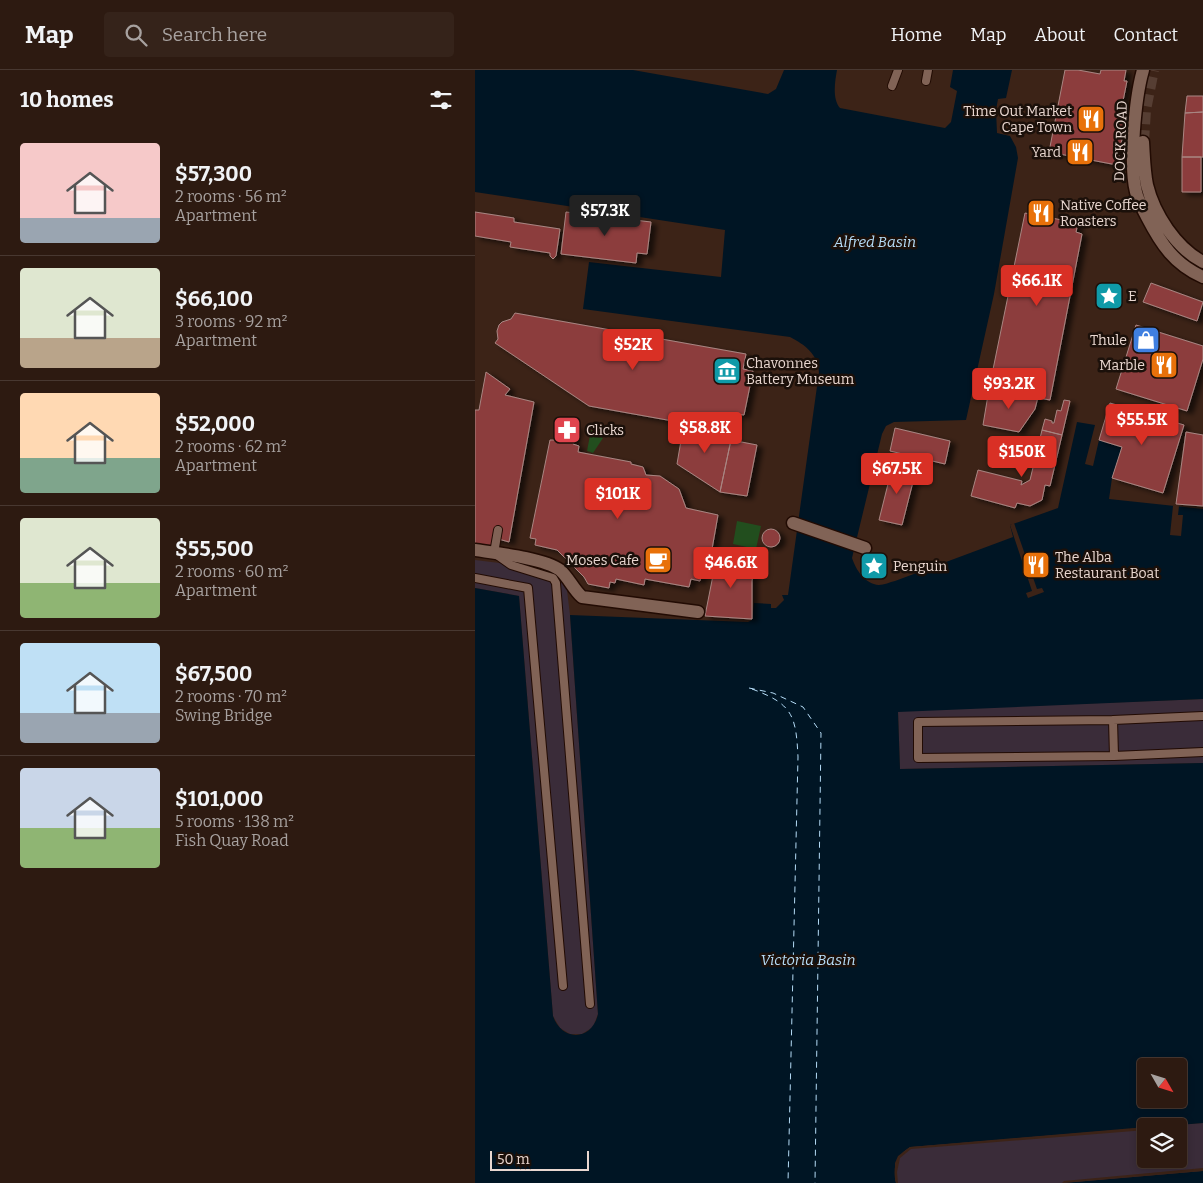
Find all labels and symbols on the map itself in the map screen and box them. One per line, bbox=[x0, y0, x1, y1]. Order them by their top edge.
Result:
street label: DOCK ROAD bbox=[1111, 100, 1131, 182]
place label: Time Out Market Cape Town bbox=[963, 103, 1072, 136]
restaurant icon: Time Out Market Cape Town bbox=[1076, 104, 1106, 134]
restaurant icon: Yard bbox=[1065, 137, 1095, 167]
place label: Yard bbox=[1031, 144, 1061, 161]
pin: $57.3K bbox=[564, 194, 646, 237]
place label: Native Coffee Roasters bbox=[1060, 197, 1146, 230]
restaurant icon: Native Coffee Roasters bbox=[1026, 198, 1056, 228]
water label: Alfred Basin bbox=[833, 233, 916, 251]
pin: $66.1K bbox=[996, 264, 1078, 307]
place icon: E bbox=[1094, 281, 1124, 311]
place label: E bbox=[1128, 288, 1137, 305]
shop icon: Thule bbox=[1131, 325, 1161, 355]
pin: $52K bbox=[603, 328, 663, 371]
place label: Thule bbox=[1090, 332, 1127, 349]
restaurant icon: Marble bbox=[1149, 350, 1179, 380]
place label: Chavonnes Battery Museum bbox=[746, 355, 855, 388]
museum icon: Chavonnes Battery Museum bbox=[712, 356, 742, 386]
place label: Marble bbox=[1099, 357, 1145, 374]
pin: $93.2K bbox=[968, 368, 1050, 410]
pin: $55.5K bbox=[1101, 404, 1183, 446]
pin: $58.8K bbox=[664, 412, 746, 454]
pharmacy icon: Clicks bbox=[552, 415, 582, 445]
place label: Clicks bbox=[586, 422, 624, 439]
pin: $150K bbox=[987, 436, 1057, 478]
pin: $67.5K bbox=[856, 452, 938, 495]
pin: $101K bbox=[583, 478, 653, 520]
cafe icon: Moses Cafe bbox=[643, 545, 673, 575]
pin: $46.6K bbox=[690, 546, 772, 589]
place label: The Alba Restaurant Boat bbox=[1055, 549, 1159, 582]
restaurant icon: The Alba Restaurant Boat bbox=[1021, 550, 1051, 580]
place icon: Penguin bbox=[859, 551, 889, 581]
place label: Moses Cafe bbox=[566, 552, 639, 569]
place label: Penguin bbox=[893, 558, 947, 575]
water label: Victoria Basin bbox=[761, 951, 856, 969]
north arrow bbox=[1137, 1058, 1187, 1108]
scale bar bbox=[490, 1148, 589, 1171]

